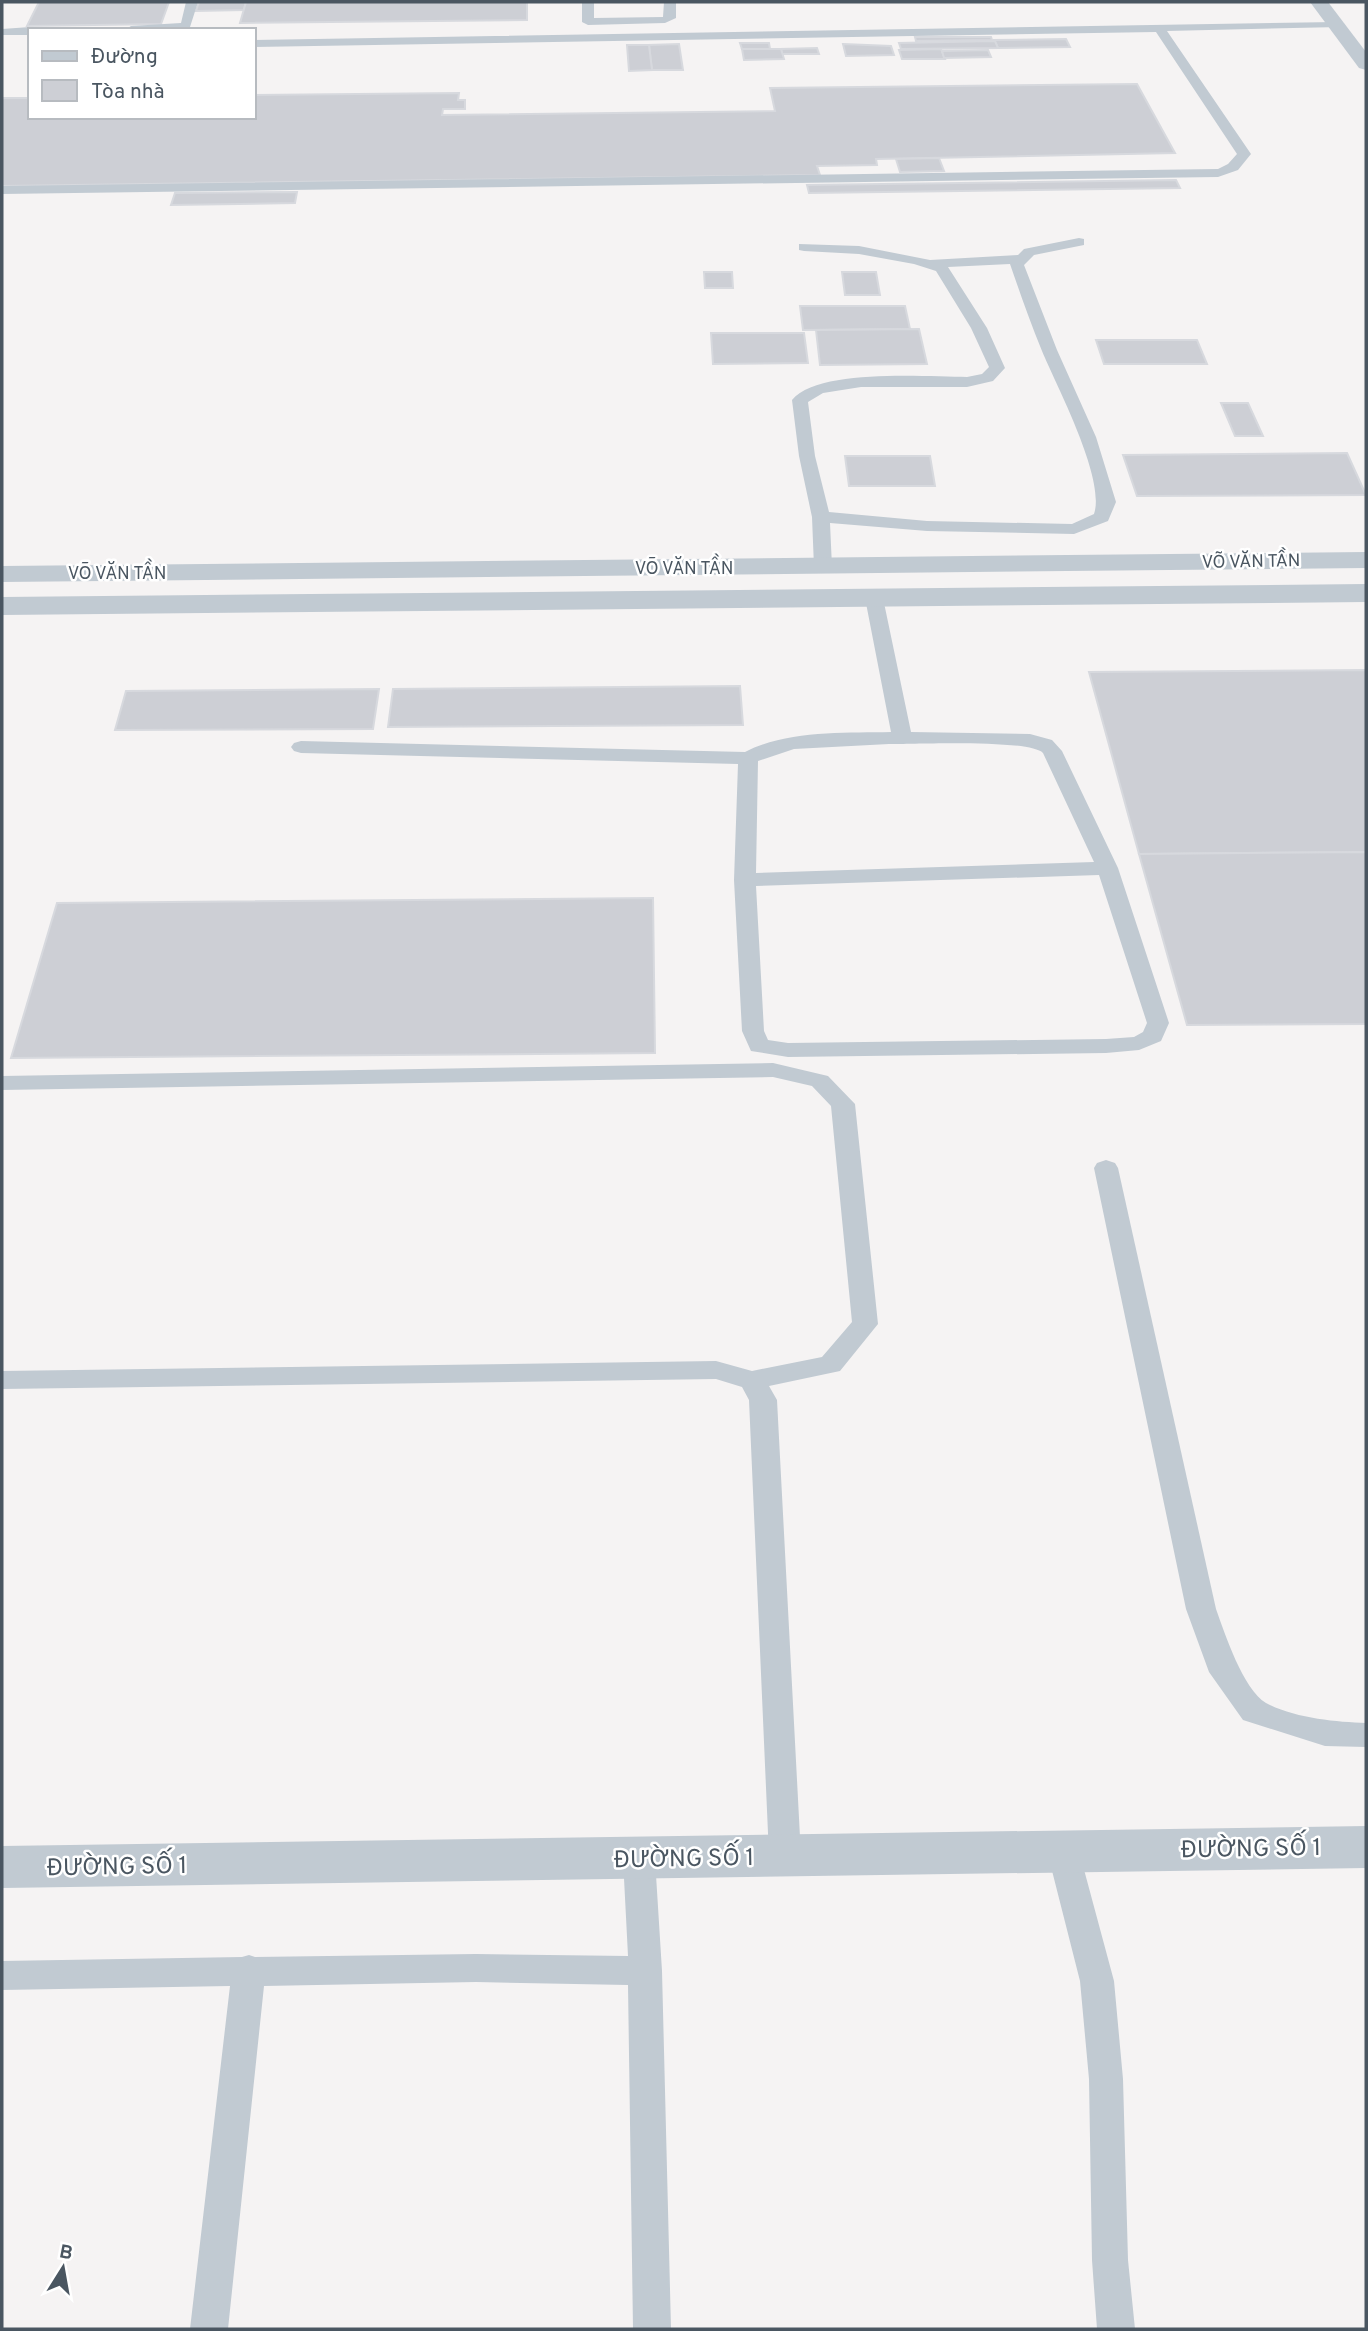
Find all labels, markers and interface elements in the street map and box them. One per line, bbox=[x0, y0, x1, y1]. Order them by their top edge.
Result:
legend bbox=[28, 28, 256, 119]
text: Đường bbox=[91, 44, 158, 71]
text: Tòa nhà bbox=[91, 79, 165, 106]
street label: VÕ VĂN TẦN bbox=[1201, 545, 1301, 575]
street label: VÕ VĂN TẦN bbox=[635, 553, 733, 581]
street label: VÕ VĂN TẦN bbox=[68, 558, 166, 586]
street label: ĐƯỜNG SỐ 1 bbox=[1180, 1828, 1322, 1866]
street label: ĐƯỜNG SỐ 1 bbox=[613, 1838, 755, 1876]
street label: ĐƯỜNG SỐ 1 bbox=[46, 1846, 188, 1884]
north arrow bbox=[28, 2233, 98, 2303]
text: B bbox=[57, 2240, 75, 2266]

